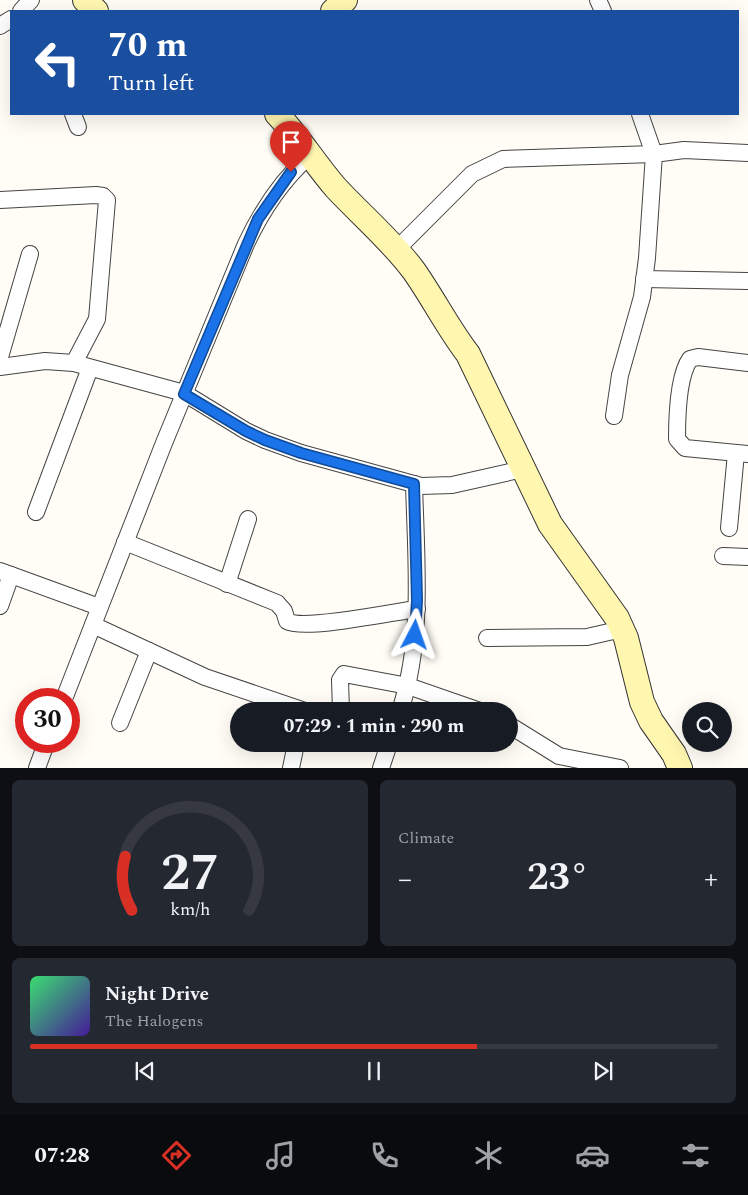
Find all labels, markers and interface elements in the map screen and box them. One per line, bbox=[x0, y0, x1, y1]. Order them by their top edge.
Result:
text: 70 m bbox=[108, 19, 188, 72]
icon: left bbox=[25, 30, 90, 95]
text: Turn left bbox=[108, 67, 194, 100]
pin bbox=[270, 121, 312, 172]
icon: arrive bbox=[277, 128, 305, 156]
position arrow bbox=[388, 608, 440, 660]
speed limit sign: 30 bbox=[15, 688, 80, 753]
map controls bbox=[682, 702, 732, 752]
button: search bbox=[682, 702, 732, 752]
text: 07:29 · 1 min · 290 m bbox=[284, 712, 464, 741]
text: Climate bbox=[398, 826, 454, 850]
text: 27 bbox=[161, 834, 219, 913]
text: 23° bbox=[527, 849, 589, 907]
text: − bbox=[398, 858, 412, 901]
text: + bbox=[704, 858, 718, 901]
text: km/h bbox=[170, 896, 210, 923]
text: Night Drive bbox=[105, 980, 209, 1009]
text: The Halogens bbox=[105, 1009, 203, 1033]
icon: previous bbox=[131, 1057, 159, 1085]
icon: pause bbox=[360, 1057, 388, 1085]
icon: next bbox=[589, 1057, 617, 1085]
icon: directions bbox=[159, 1138, 194, 1173]
icon: music bbox=[263, 1138, 298, 1173]
icon: phone bbox=[367, 1138, 402, 1173]
icon: climate bbox=[471, 1138, 506, 1173]
icon: car bbox=[575, 1138, 610, 1173]
icon: filters bbox=[678, 1138, 713, 1173]
text: 07:28 bbox=[34, 1139, 90, 1172]

